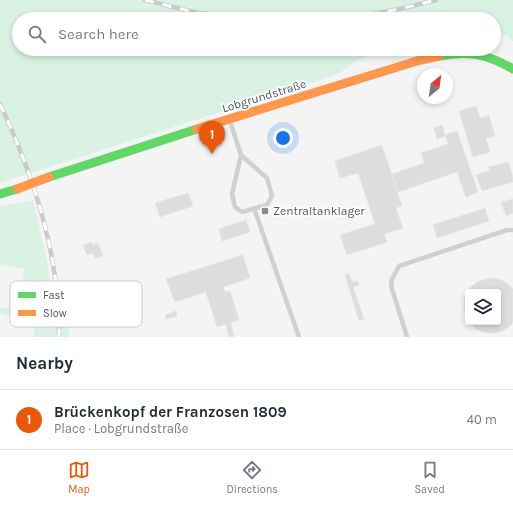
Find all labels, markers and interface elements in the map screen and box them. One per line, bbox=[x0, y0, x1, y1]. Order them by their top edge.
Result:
search box bbox=[12, 12, 501, 56]
icon: search bbox=[26, 23, 48, 45]
text: Search here bbox=[58, 25, 139, 43]
north arrow bbox=[417, 68, 453, 104]
street label: Lobgrundstraße bbox=[220, 77, 308, 115]
pin: 1 bbox=[199, 121, 225, 154]
your location bbox=[273, 128, 293, 148]
place label: Zentraltanklager bbox=[273, 204, 365, 218]
marker: Zentraltanklager bbox=[260, 206, 270, 216]
legend bbox=[10, 281, 142, 327]
text: Fast bbox=[43, 289, 64, 302]
map controls bbox=[465, 289, 501, 325]
button: layers bbox=[465, 289, 501, 325]
text: Slow bbox=[43, 307, 67, 320]
text: Nearby bbox=[16, 353, 73, 373]
text: Brückenkopf der Franzosen 1809 bbox=[54, 403, 287, 421]
text: 1 bbox=[27, 412, 31, 427]
text: 40 m bbox=[467, 412, 497, 427]
text: Place · Lobgrundstraße bbox=[54, 421, 188, 436]
tab: Map bbox=[68, 459, 90, 496]
tab: Directions bbox=[226, 459, 278, 496]
tab: Saved bbox=[414, 459, 445, 496]

